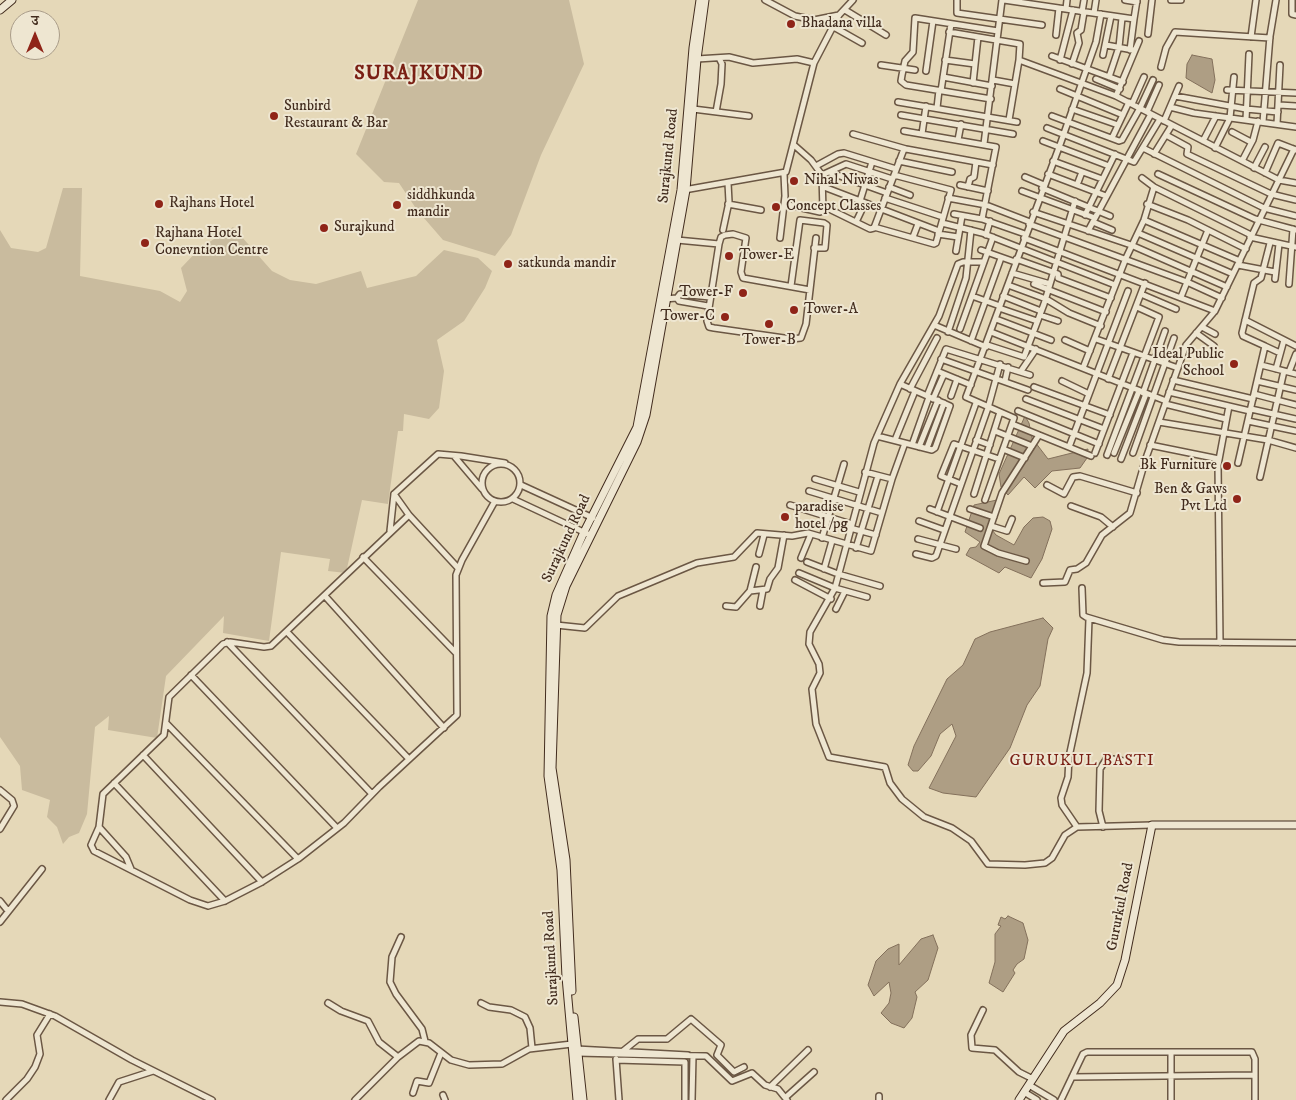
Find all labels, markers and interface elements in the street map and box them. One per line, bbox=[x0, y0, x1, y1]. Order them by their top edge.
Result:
north arrow bbox=[10, 10, 60, 60]
text: उ bbox=[31, 12, 39, 30]
place label: Bhadana villa bbox=[801, 15, 882, 33]
marker: Bhadana villa bbox=[785, 18, 797, 30]
district label: SURAJKUND bbox=[353, 63, 485, 87]
place label: Sunbird Restaurant & Bar bbox=[284, 98, 387, 133]
street label: Surajkund Road bbox=[655, 108, 683, 204]
marker: Sunbird Restaurant & Bar bbox=[268, 110, 280, 122]
place label: Nihal Niwas bbox=[804, 172, 878, 190]
marker: Nihal Niwas bbox=[788, 175, 800, 187]
place label: siddhkunda mandir bbox=[407, 187, 475, 222]
place label: Rajhans Hotel bbox=[169, 195, 254, 213]
marker: Rajhans Hotel bbox=[153, 198, 165, 210]
place label: Concept Classes bbox=[786, 198, 881, 216]
marker: siddhkunda mandir bbox=[391, 199, 403, 211]
marker: Concept Classes bbox=[770, 201, 782, 213]
place label: Surajkund bbox=[334, 219, 395, 237]
marker: Surajkund bbox=[318, 222, 330, 234]
place label: Rajhana Hotel Conevntion Centre bbox=[155, 225, 268, 260]
marker: Rajhana Hotel Conevntion Centre bbox=[139, 237, 151, 249]
place label: Tower-E bbox=[739, 247, 794, 265]
marker: Tower-E bbox=[723, 250, 735, 262]
place label: satkunda mandir bbox=[518, 255, 616, 273]
marker: satkunda mandir bbox=[502, 258, 514, 270]
place label: Tower-F bbox=[679, 284, 733, 302]
marker: Tower-F bbox=[737, 287, 749, 299]
place label: Tower-A bbox=[804, 301, 858, 319]
marker: Tower-A bbox=[788, 304, 800, 316]
place label: Tower-C bbox=[661, 308, 715, 326]
marker: Tower-C bbox=[719, 311, 731, 323]
marker: Tower-B bbox=[763, 318, 775, 330]
place label: Tower-B bbox=[742, 332, 796, 350]
place label: Ideal Public School bbox=[1152, 346, 1224, 381]
marker: Ideal Public School bbox=[1228, 358, 1240, 370]
place label: Bk Furniture bbox=[1140, 457, 1217, 475]
marker: Bk Furniture bbox=[1221, 460, 1233, 472]
place label: Ben & Gaws Pvt Ltd bbox=[1154, 481, 1227, 516]
street label: Surajkund Road bbox=[539, 492, 595, 586]
marker: Ben & Gaws Pvt Ltd bbox=[1231, 493, 1243, 505]
place label: paradise hotel /pg bbox=[795, 499, 848, 534]
marker: paradise hotel /pg bbox=[779, 511, 791, 523]
district label: GURUKUL BASTI bbox=[1008, 752, 1156, 772]
street label: Gururkul Road bbox=[1104, 861, 1138, 953]
street label: Surajkund Road bbox=[541, 910, 563, 1006]

